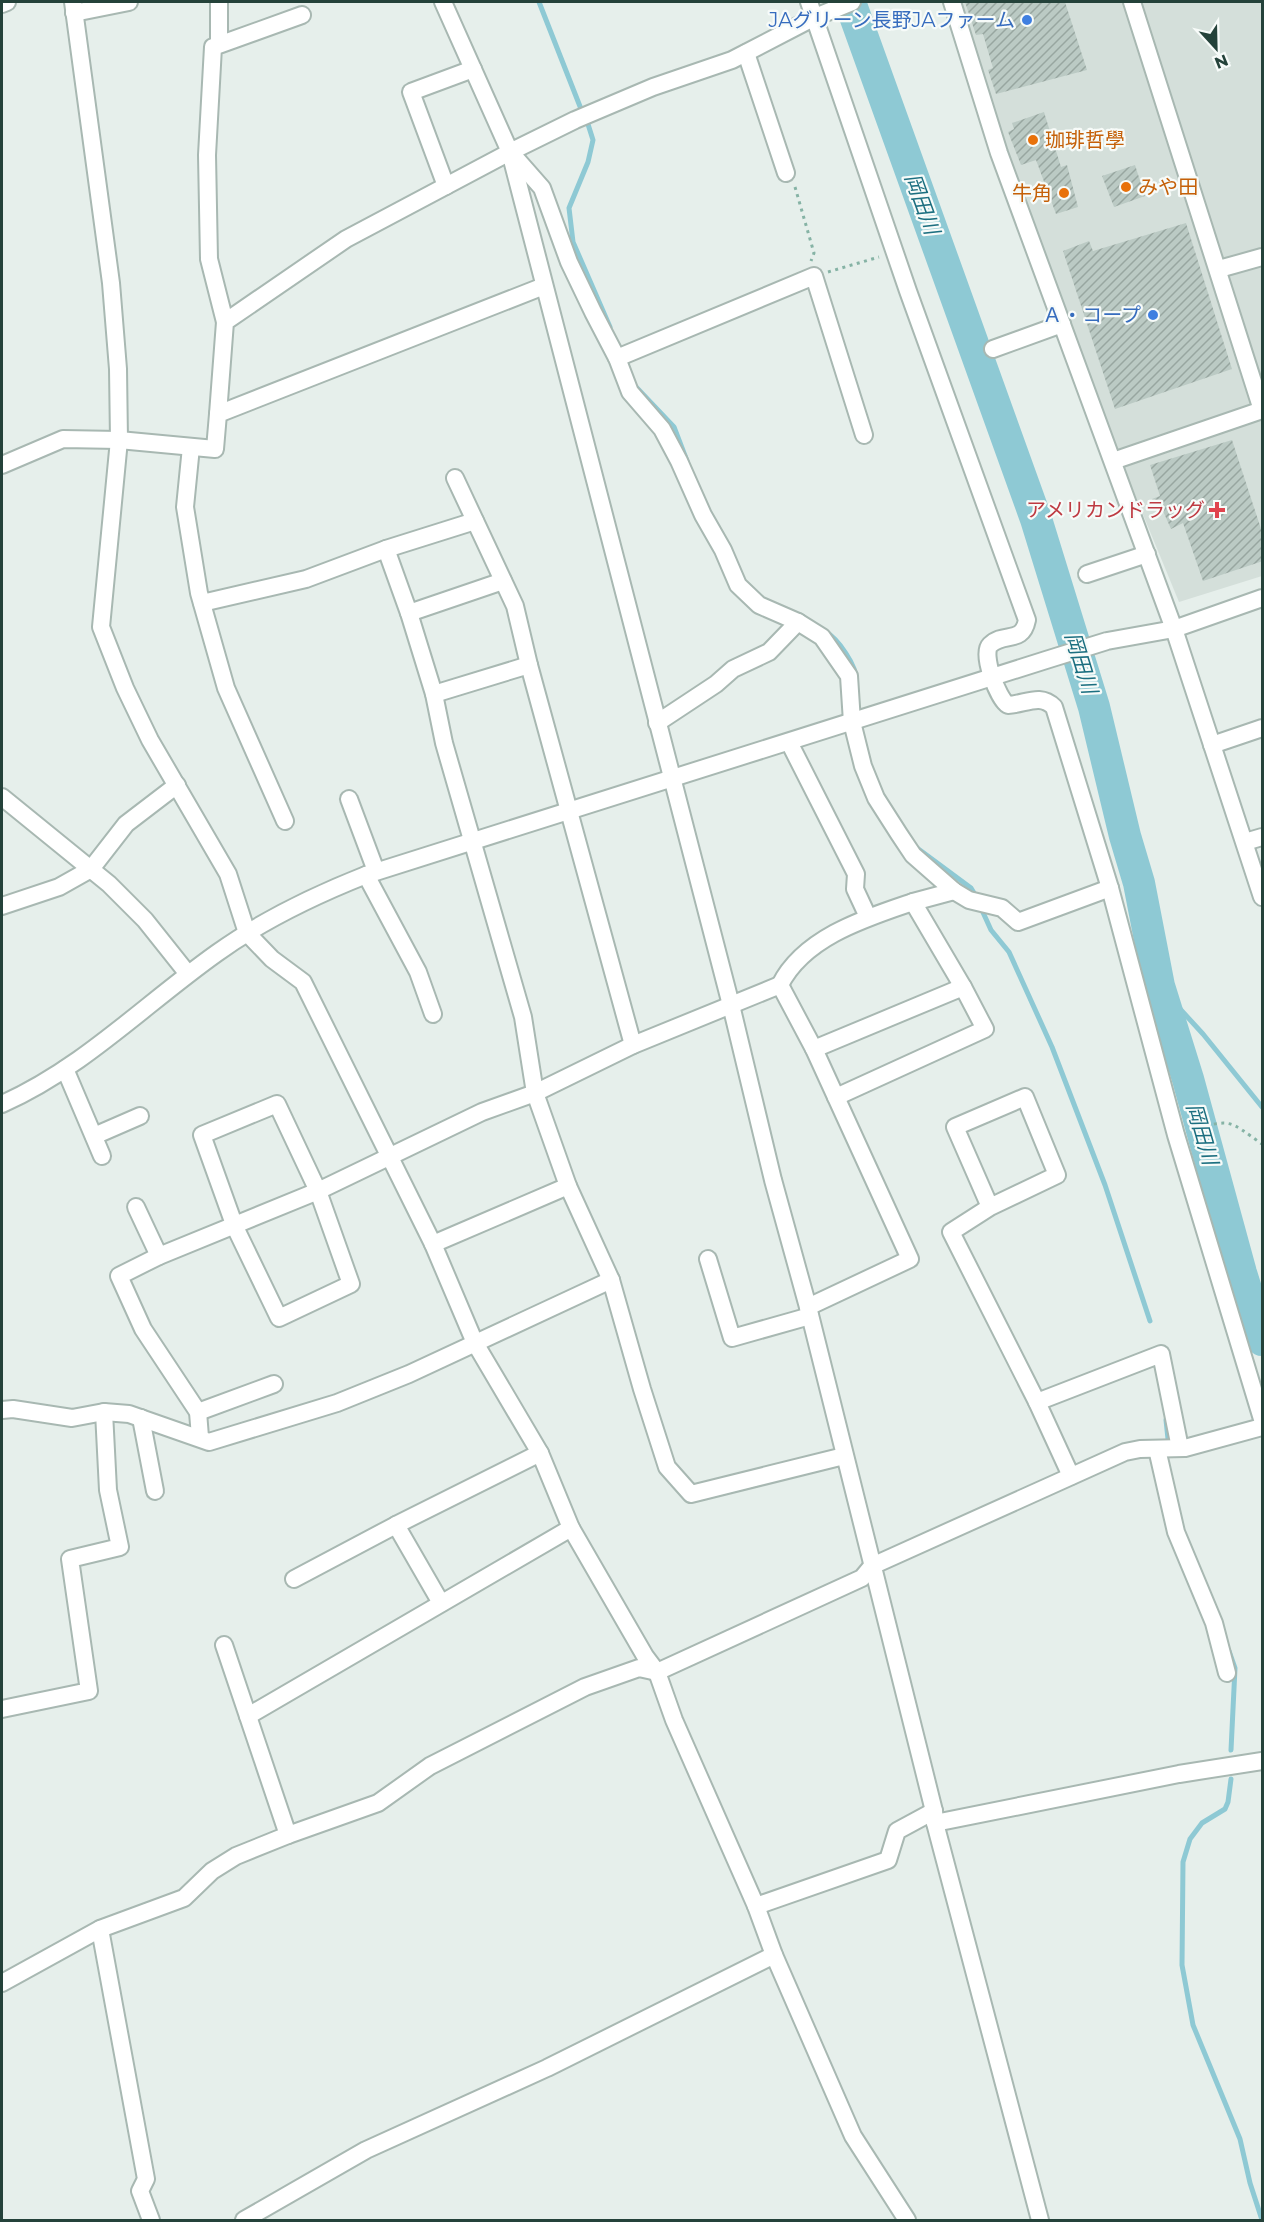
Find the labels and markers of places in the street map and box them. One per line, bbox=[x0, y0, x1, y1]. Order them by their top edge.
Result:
place label: JAグリーン長野JAファーム bbox=[767, 8, 1015, 32]
marker: JAグリーン長野JAファーム bbox=[1020, 13, 1034, 27]
place label: 珈琲哲學 bbox=[1045, 128, 1125, 152]
marker: 珈琲哲學 bbox=[1026, 133, 1040, 147]
place label: みや田 bbox=[1138, 175, 1198, 199]
marker: みや田 bbox=[1119, 180, 1133, 194]
place label: 牛角 bbox=[1012, 181, 1052, 205]
marker: 牛角 bbox=[1057, 186, 1071, 200]
place label: Ａ・コープ bbox=[1042, 303, 1141, 327]
marker: Ａ・コープ bbox=[1146, 308, 1160, 322]
place label: アメリカンドラッグ bbox=[1026, 498, 1205, 522]
marker: アメリカンドラッグ bbox=[1210, 503, 1224, 517]

